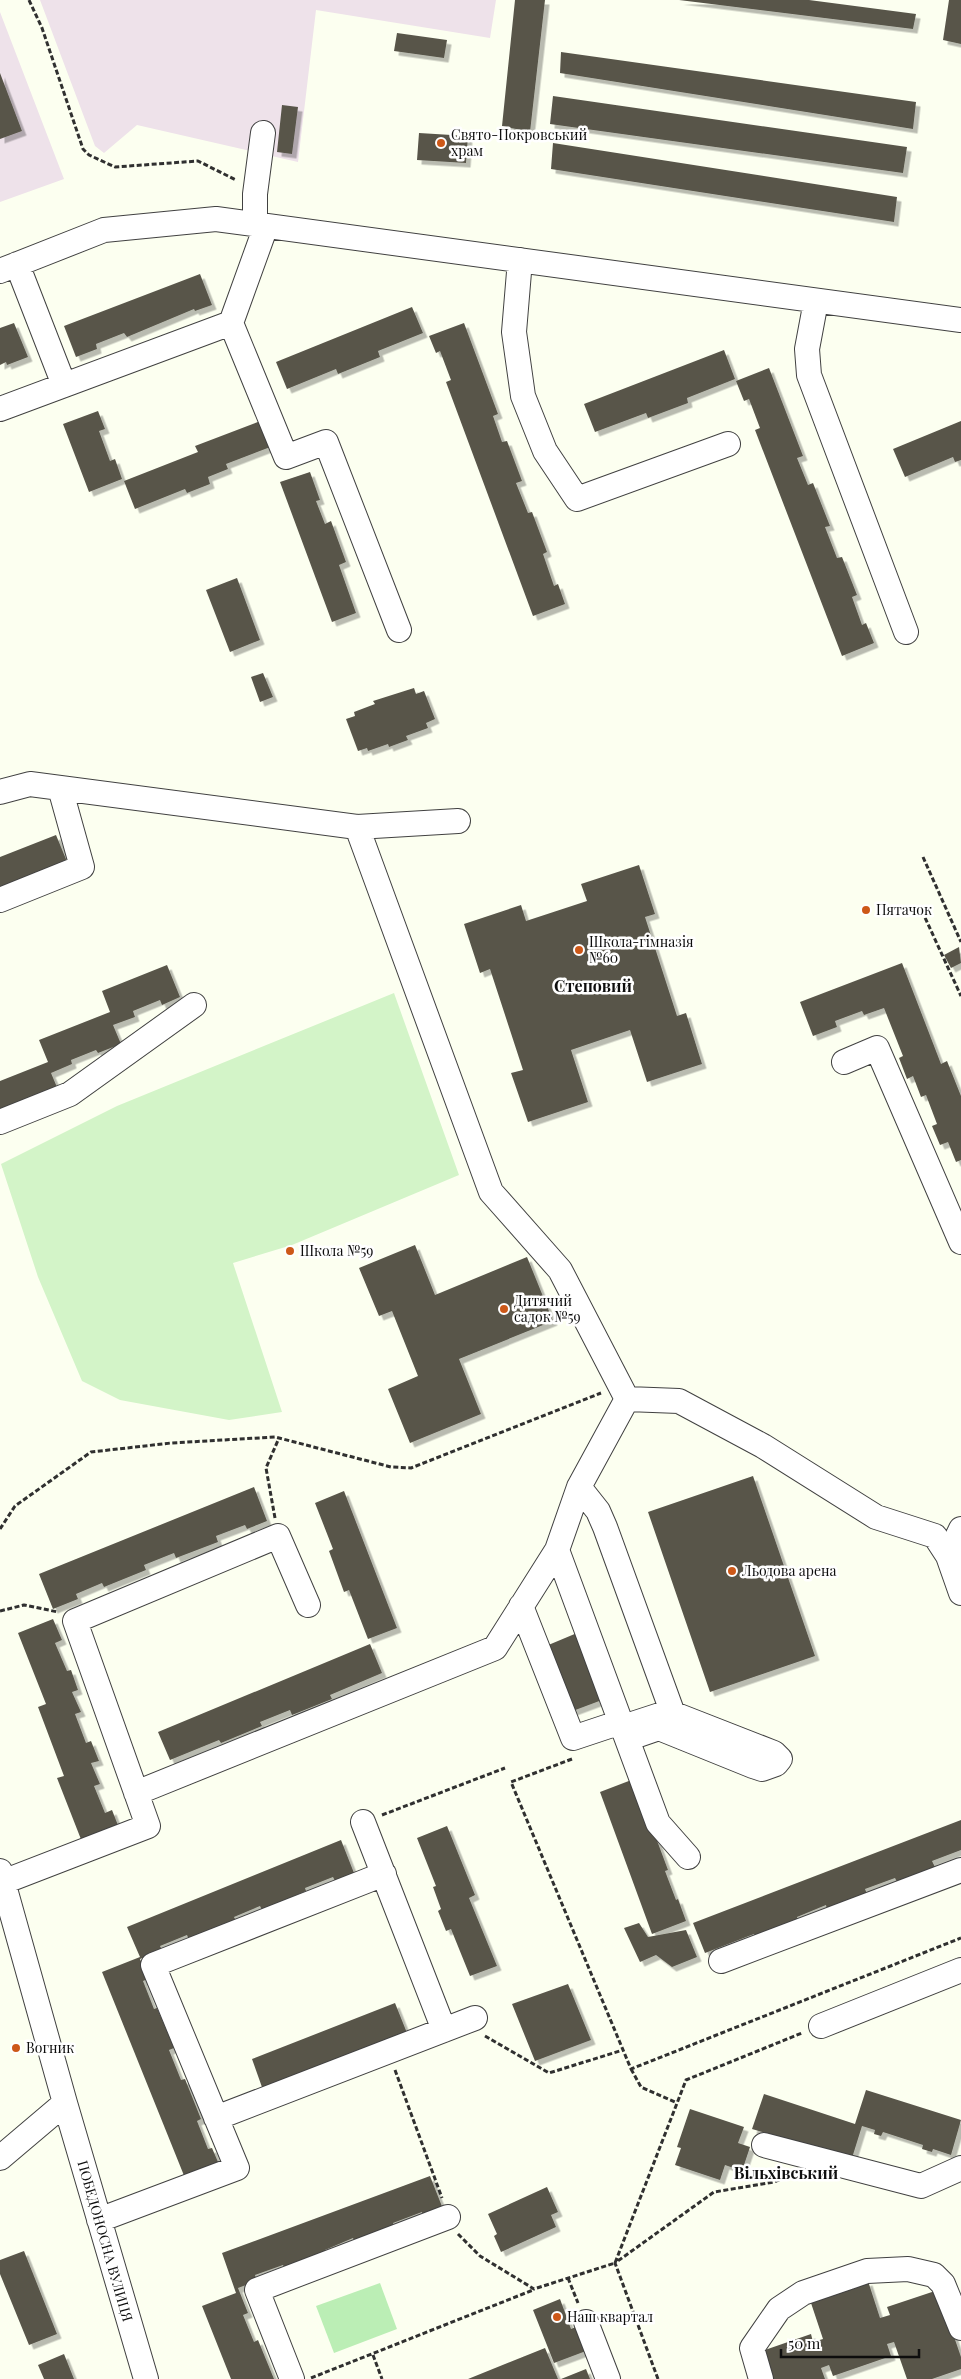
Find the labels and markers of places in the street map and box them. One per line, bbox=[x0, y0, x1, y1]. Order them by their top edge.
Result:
place label: Свято-Покровський храм bbox=[451, 125, 588, 160]
marker: Свято-Покровський храм bbox=[435, 137, 447, 149]
place label: Пятачок bbox=[876, 900, 932, 919]
marker: Пятачок bbox=[860, 904, 872, 916]
place label: Школа-гімназія №60 bbox=[589, 932, 694, 967]
marker: Школа-гімназія №60 bbox=[573, 944, 585, 956]
place label: Школа №59 bbox=[300, 1241, 373, 1260]
marker: Школа №59 bbox=[284, 1245, 296, 1257]
place label: Дитячий садок №59 bbox=[514, 1291, 581, 1326]
marker: Дитячий садок №59 bbox=[498, 1303, 510, 1315]
place label: Льодова арена bbox=[741, 1561, 837, 1580]
marker: Льодова арена bbox=[726, 1565, 738, 1577]
place label: Вогник bbox=[26, 2038, 74, 2057]
marker: Вогник bbox=[10, 2042, 22, 2054]
place label: Наш квартал bbox=[567, 2307, 653, 2326]
marker: Наш квартал bbox=[551, 2311, 563, 2323]

